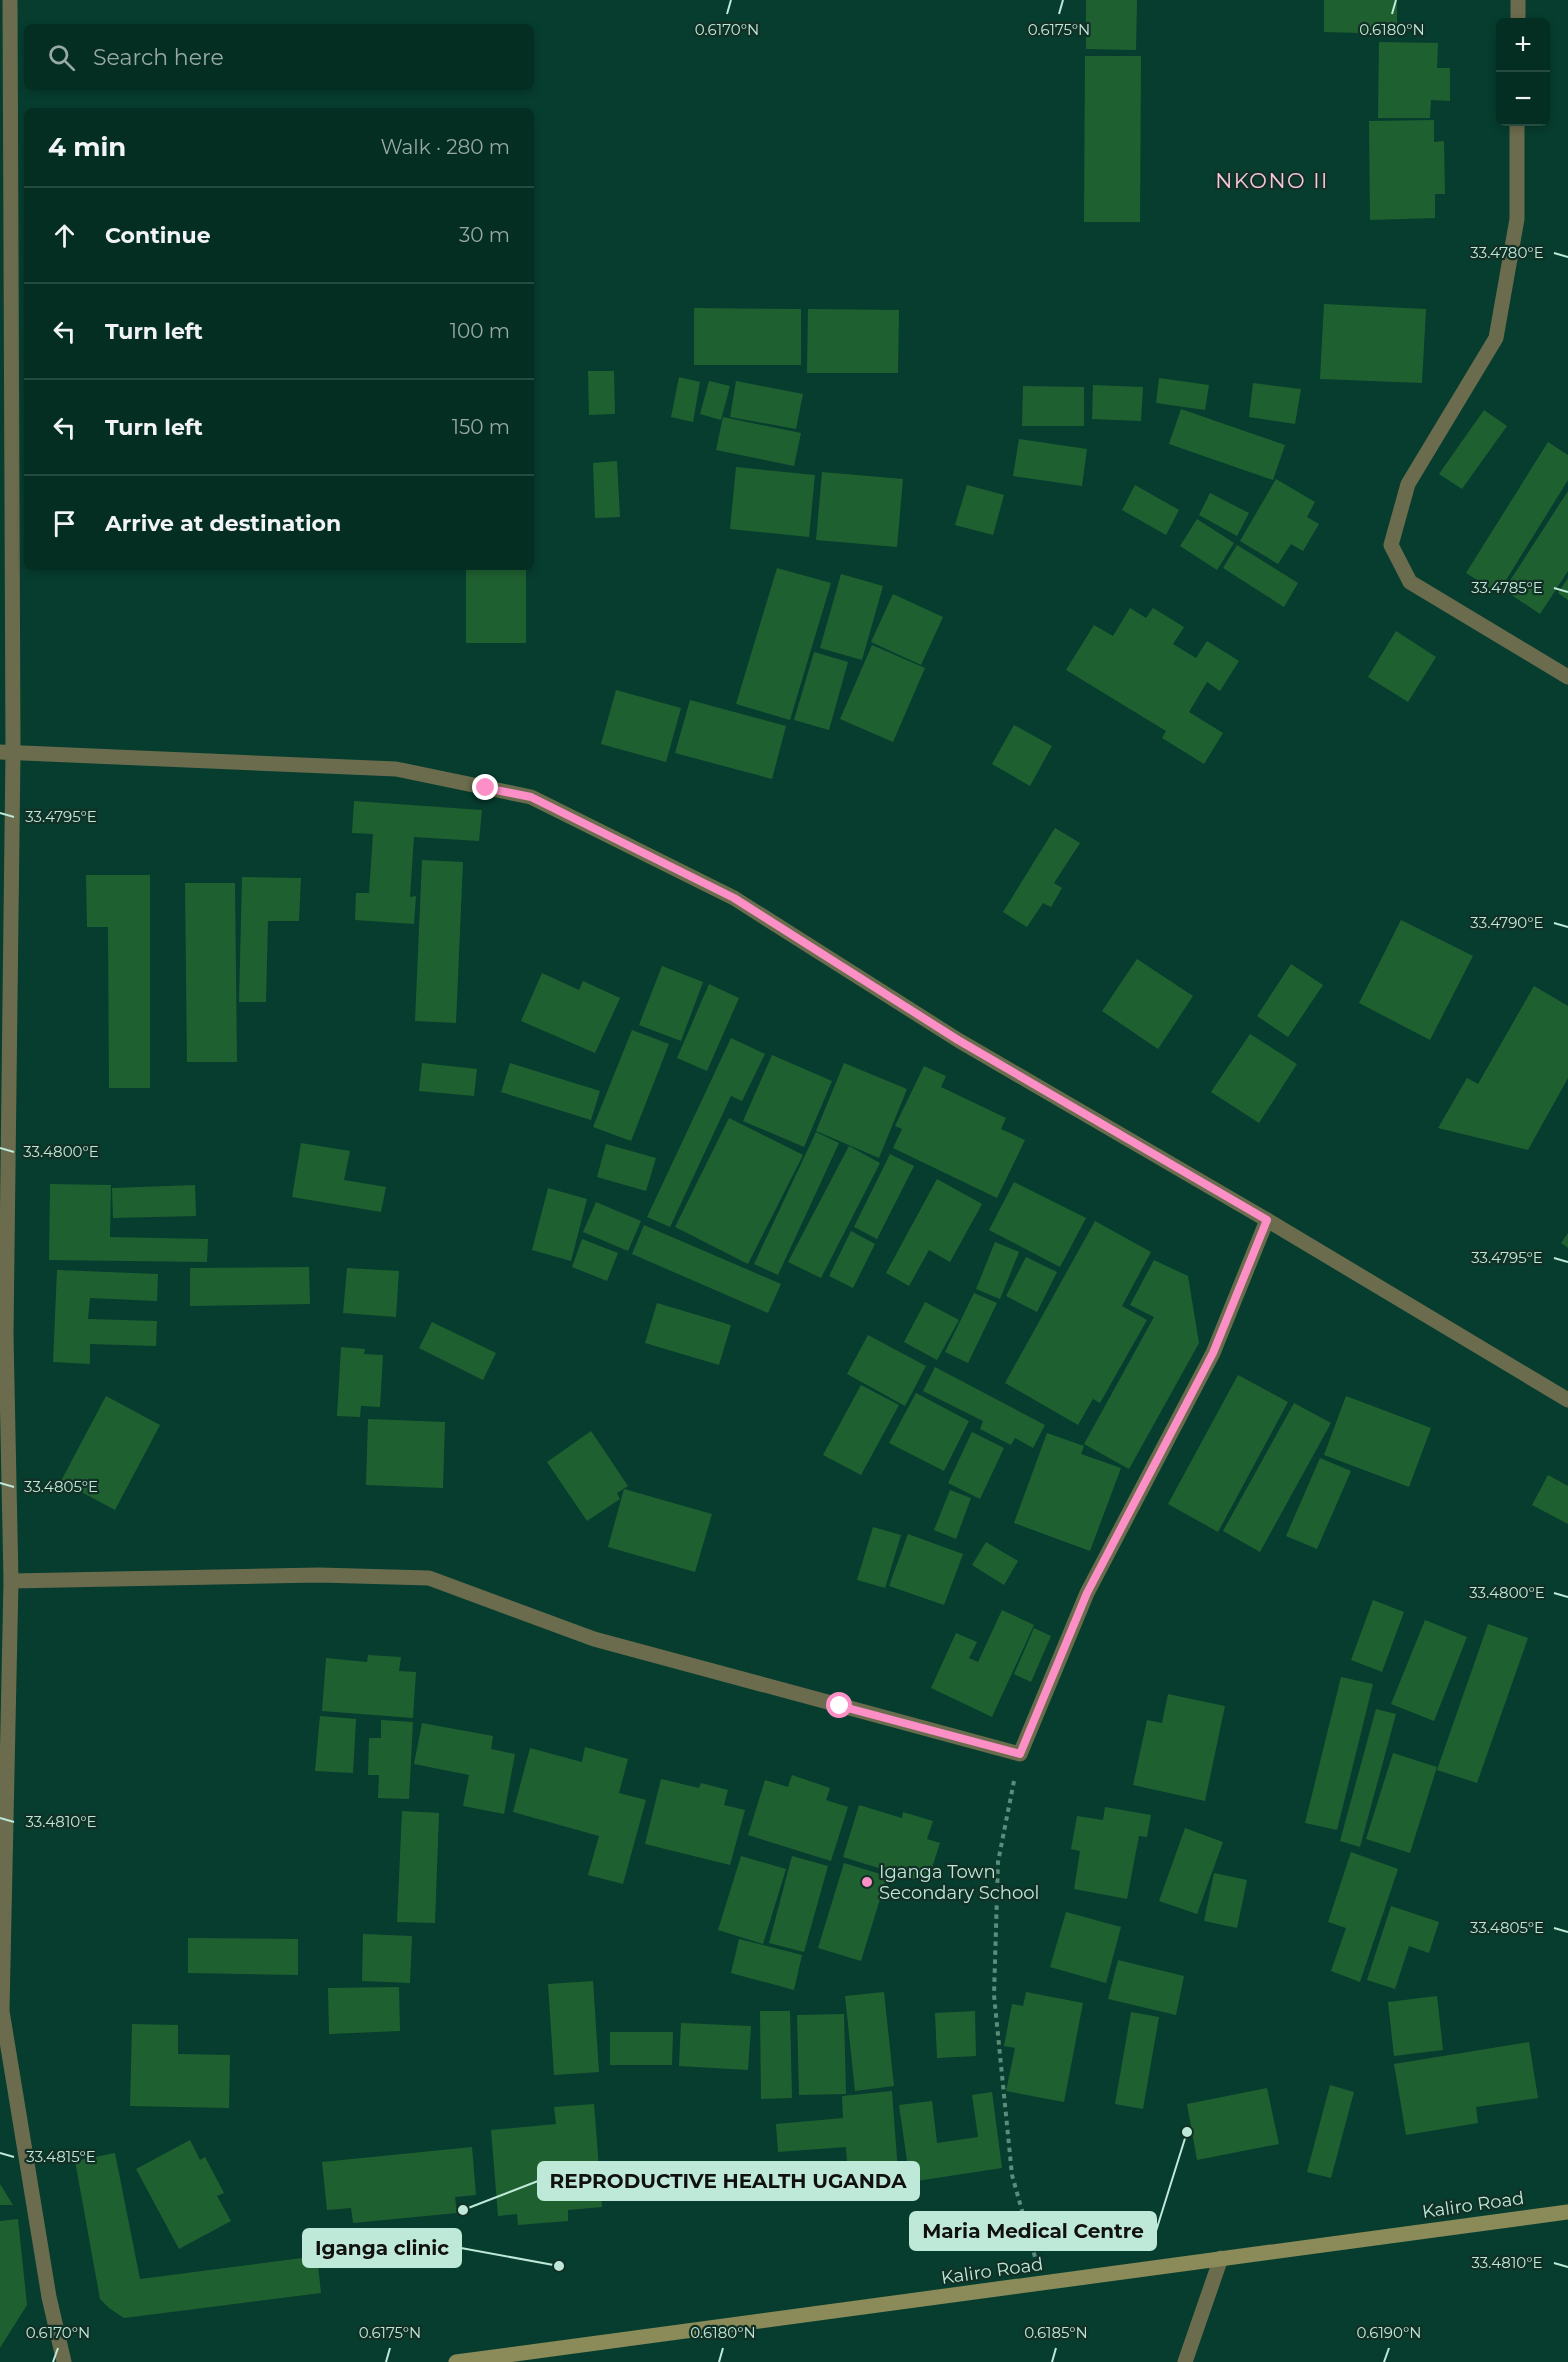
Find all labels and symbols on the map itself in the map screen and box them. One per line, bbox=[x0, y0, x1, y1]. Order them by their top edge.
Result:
text: 0.6170°N bbox=[695, 20, 759, 39]
text: 0.6175°N bbox=[1028, 20, 1090, 39]
text: 0.6180°N bbox=[1359, 20, 1425, 39]
district label: NKONO II bbox=[1215, 168, 1329, 193]
text: 33.4780°E bbox=[1470, 243, 1544, 262]
text: 33.4785°E bbox=[1471, 578, 1543, 597]
route end bbox=[472, 774, 498, 800]
text: 33.4795°E bbox=[25, 807, 97, 826]
text: 33.4790°E bbox=[1470, 913, 1544, 932]
text: 33.4800°E bbox=[23, 1142, 99, 1161]
text: 33.4795°E bbox=[1471, 1248, 1543, 1267]
text: 33.4805°E bbox=[24, 1477, 98, 1496]
text: 33.4800°E bbox=[1469, 1583, 1545, 1602]
route start bbox=[826, 1692, 852, 1718]
text: 33.4810°E bbox=[25, 1812, 97, 1831]
place label: Iganga Town Secondary School bbox=[879, 1861, 1039, 1904]
marker: Iganga Town Secondary School bbox=[860, 1875, 874, 1889]
text: 33.4805°E bbox=[1470, 1918, 1544, 1937]
text: 33.4815°E bbox=[26, 2147, 96, 2166]
callout: REPRODUCTIVE HEALTH UGANDA bbox=[538, 2162, 919, 2200]
text: REPRODUCTIVE HEALTH UGANDA bbox=[550, 2169, 907, 2193]
street label: Kaliro Road bbox=[1421, 2187, 1525, 2223]
callout: Maria Medical Centre bbox=[910, 2212, 1156, 2250]
text: Maria Medical Centre bbox=[922, 2219, 1144, 2243]
callout: Iganga clinic bbox=[303, 2229, 461, 2267]
text: Iganga clinic bbox=[315, 2236, 449, 2260]
street label: Kaliro Road bbox=[940, 2253, 1044, 2289]
text: 33.4810°E bbox=[1471, 2253, 1543, 2272]
text: 0.6170°N bbox=[26, 2323, 90, 2342]
text: 0.6175°N bbox=[359, 2323, 421, 2342]
text: 0.6180°N bbox=[690, 2323, 756, 2342]
text: 0.6185°N bbox=[1024, 2323, 1088, 2342]
text: 0.6190°N bbox=[1357, 2323, 1421, 2342]

